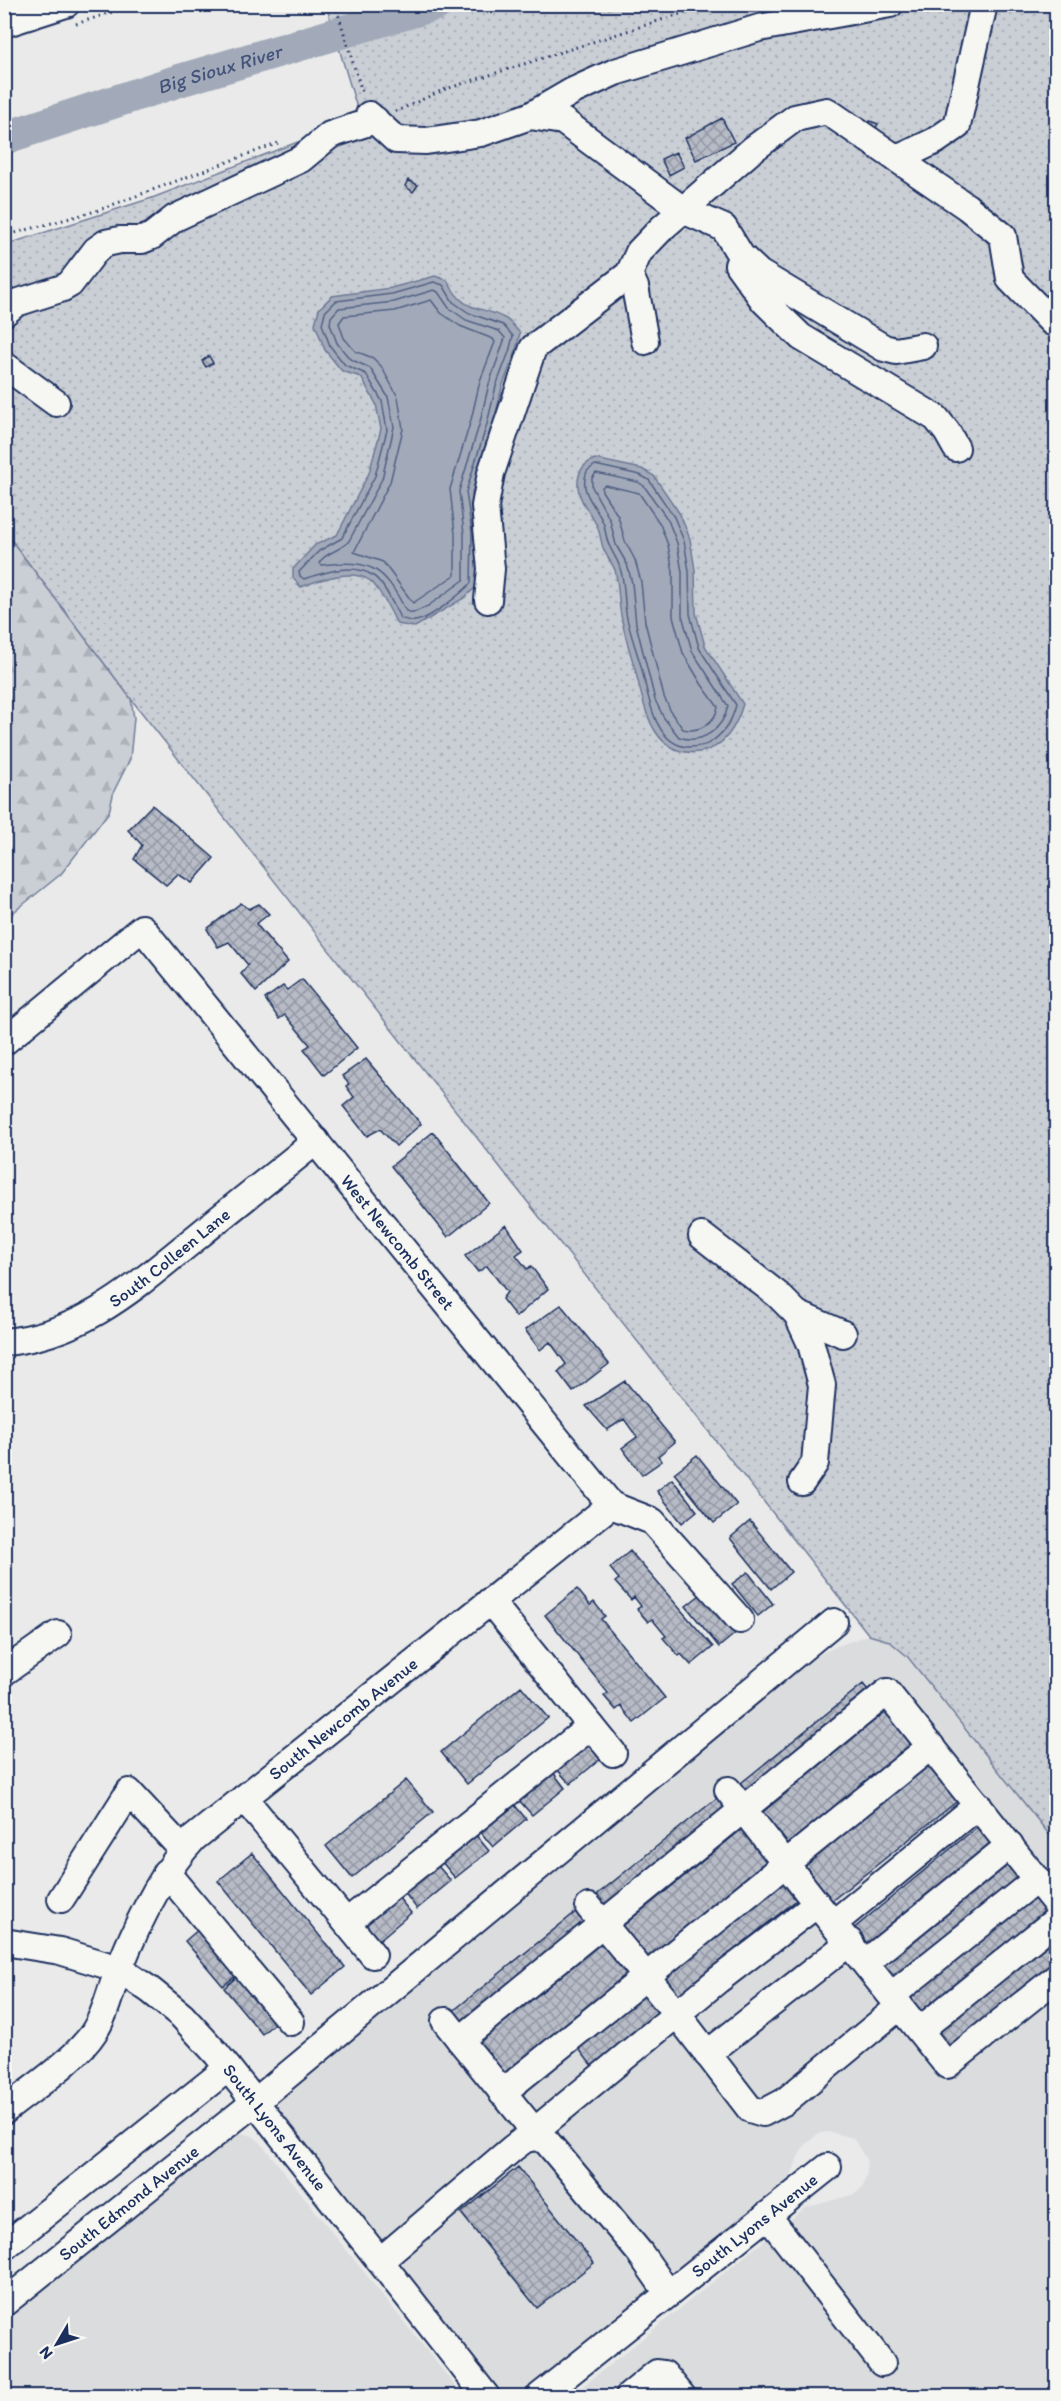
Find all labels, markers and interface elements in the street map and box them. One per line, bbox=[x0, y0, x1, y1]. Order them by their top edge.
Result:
water label: Big Sioux River bbox=[154, 38, 286, 99]
street label: West Newcomb Street bbox=[336, 1170, 459, 1315]
street label: South Colleen Lane bbox=[105, 1203, 235, 1312]
street label: South Newcomb Avenue bbox=[264, 1653, 422, 1785]
street label: South Lyons Avenue bbox=[218, 2059, 331, 2195]
street label: South Edmond Avenue bbox=[54, 2140, 203, 2266]
street label: South Lyons Avenue bbox=[687, 2169, 822, 2282]
north arrow bbox=[27, 2314, 87, 2374]
text: N bbox=[35, 2343, 57, 2363]

